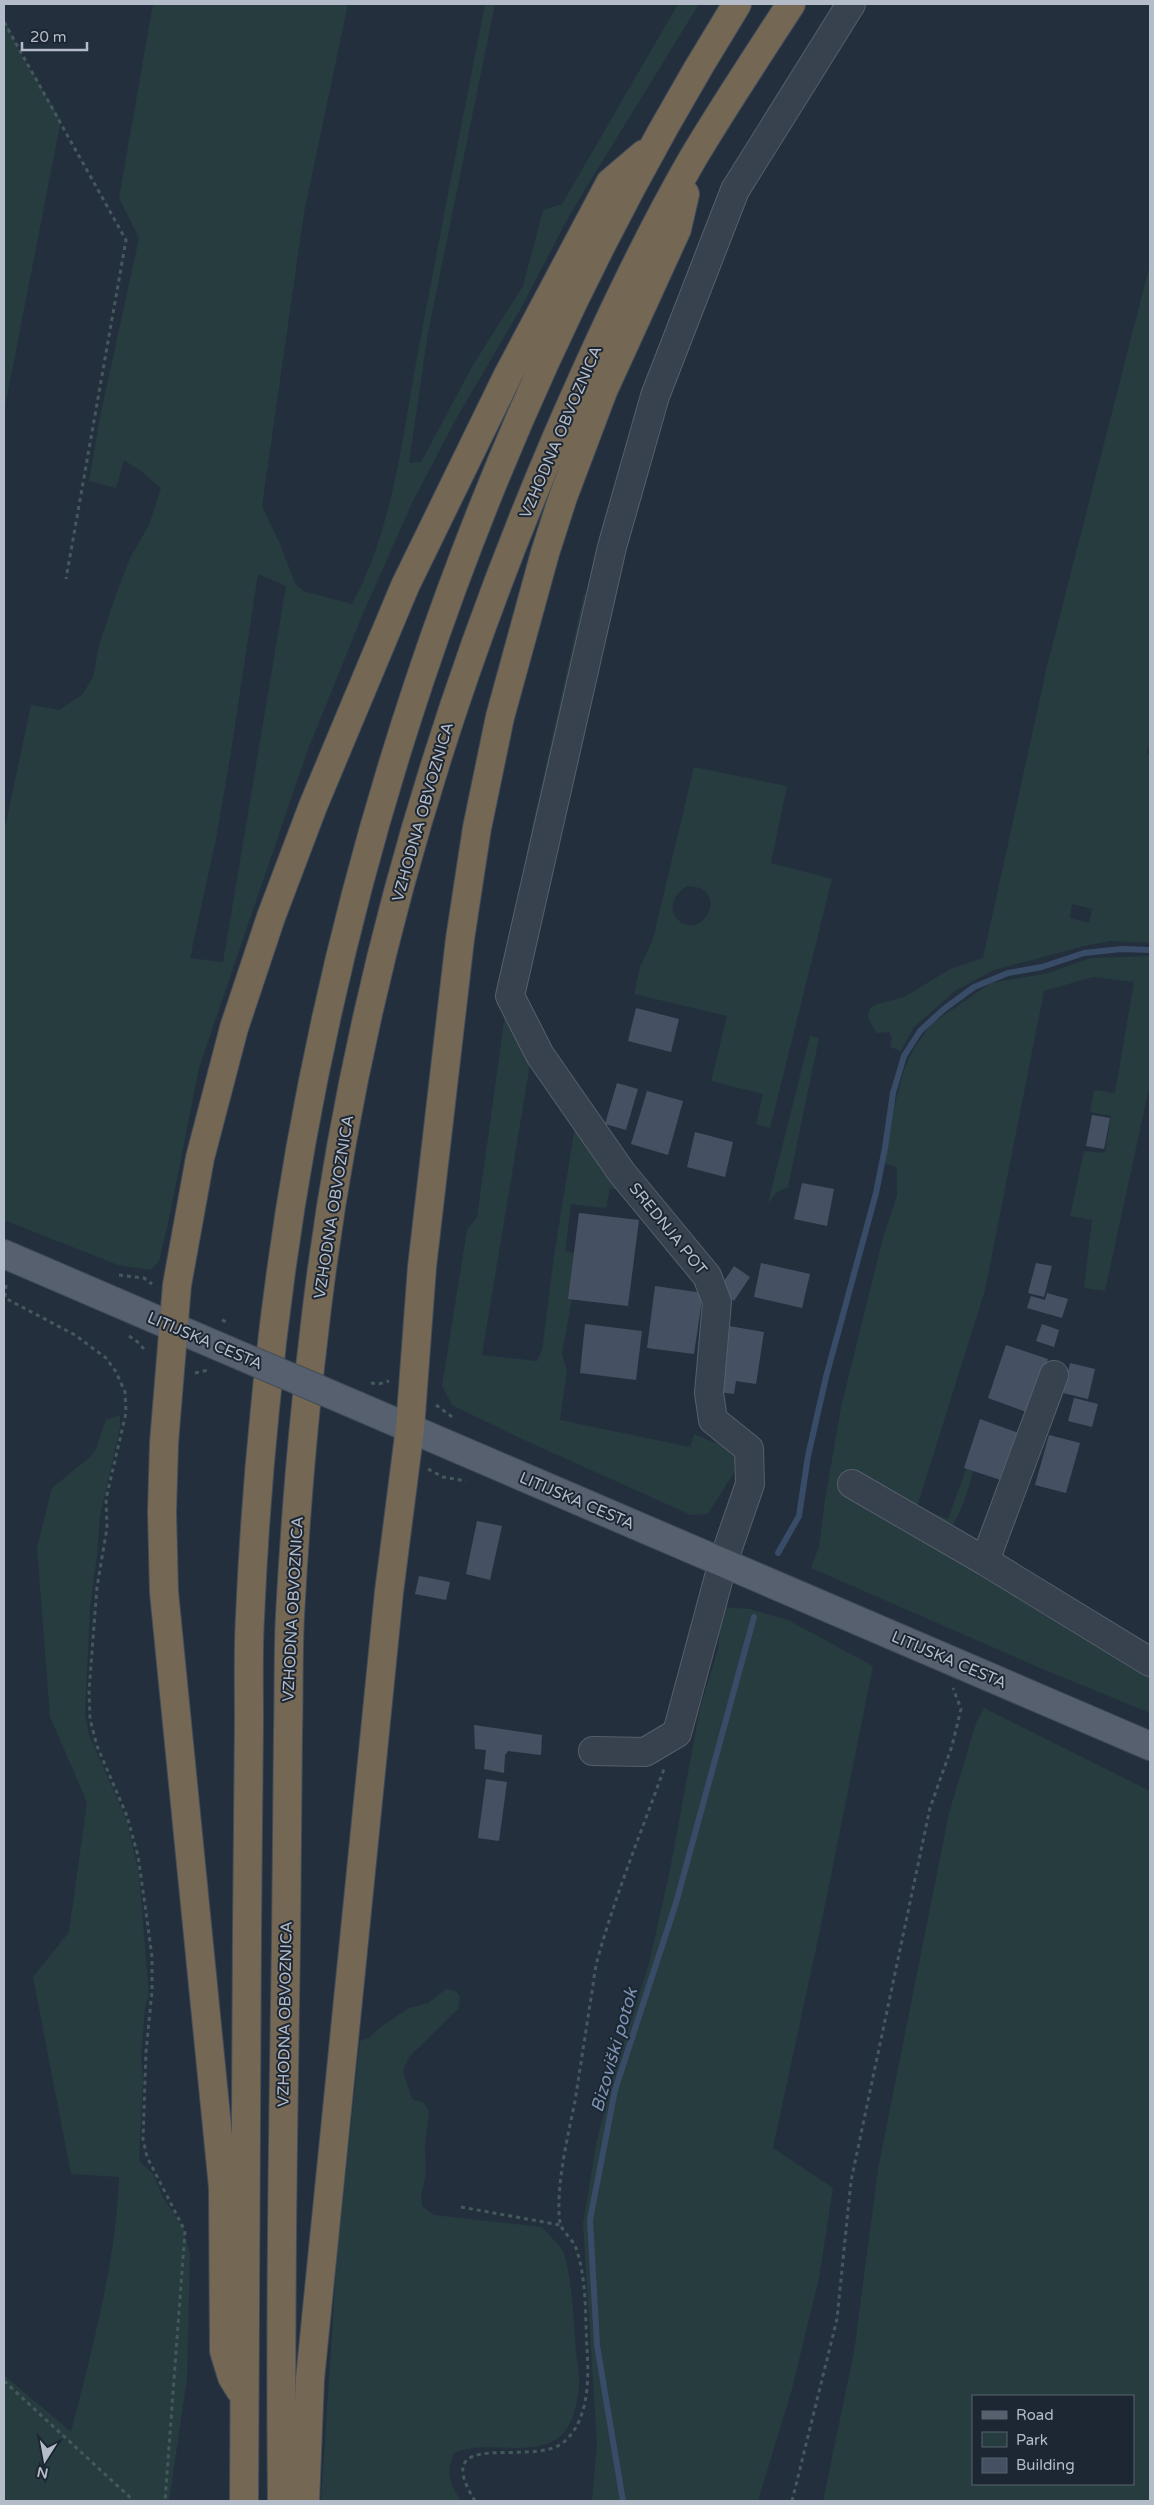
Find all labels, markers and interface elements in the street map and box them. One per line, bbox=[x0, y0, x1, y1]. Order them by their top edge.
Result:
scale bar bbox=[22, 20, 88, 52]
text: 20 m bbox=[30, 28, 67, 46]
street label: VZHODNA OBVOZNICA bbox=[515, 343, 607, 521]
street label: VZHODNA OBVOZNICA bbox=[388, 720, 458, 904]
street label: VZHODNA OBVOZNICA bbox=[310, 1114, 358, 1300]
street label: SREDNJA POT bbox=[625, 1179, 711, 1279]
street label: LITIJSKA CESTA bbox=[144, 1308, 266, 1374]
street label: LITIJSKA CESTA bbox=[516, 1468, 638, 1534]
street label: VZHODNA OBVOZNICA bbox=[278, 1516, 308, 1702]
street label: LITIJSKA CESTA bbox=[888, 1627, 1010, 1693]
street label: VZHODNA OBVOZNICA bbox=[273, 1921, 297, 2107]
water label: Bizoviški potok bbox=[586, 1984, 643, 2115]
legend bbox=[972, 2395, 1134, 2485]
text: Road bbox=[1016, 2406, 1054, 2424]
text: Park bbox=[1016, 2431, 1048, 2449]
north arrow bbox=[20, 2435, 70, 2485]
text: Building bbox=[1016, 2456, 1075, 2474]
text: N bbox=[35, 2463, 50, 2482]

